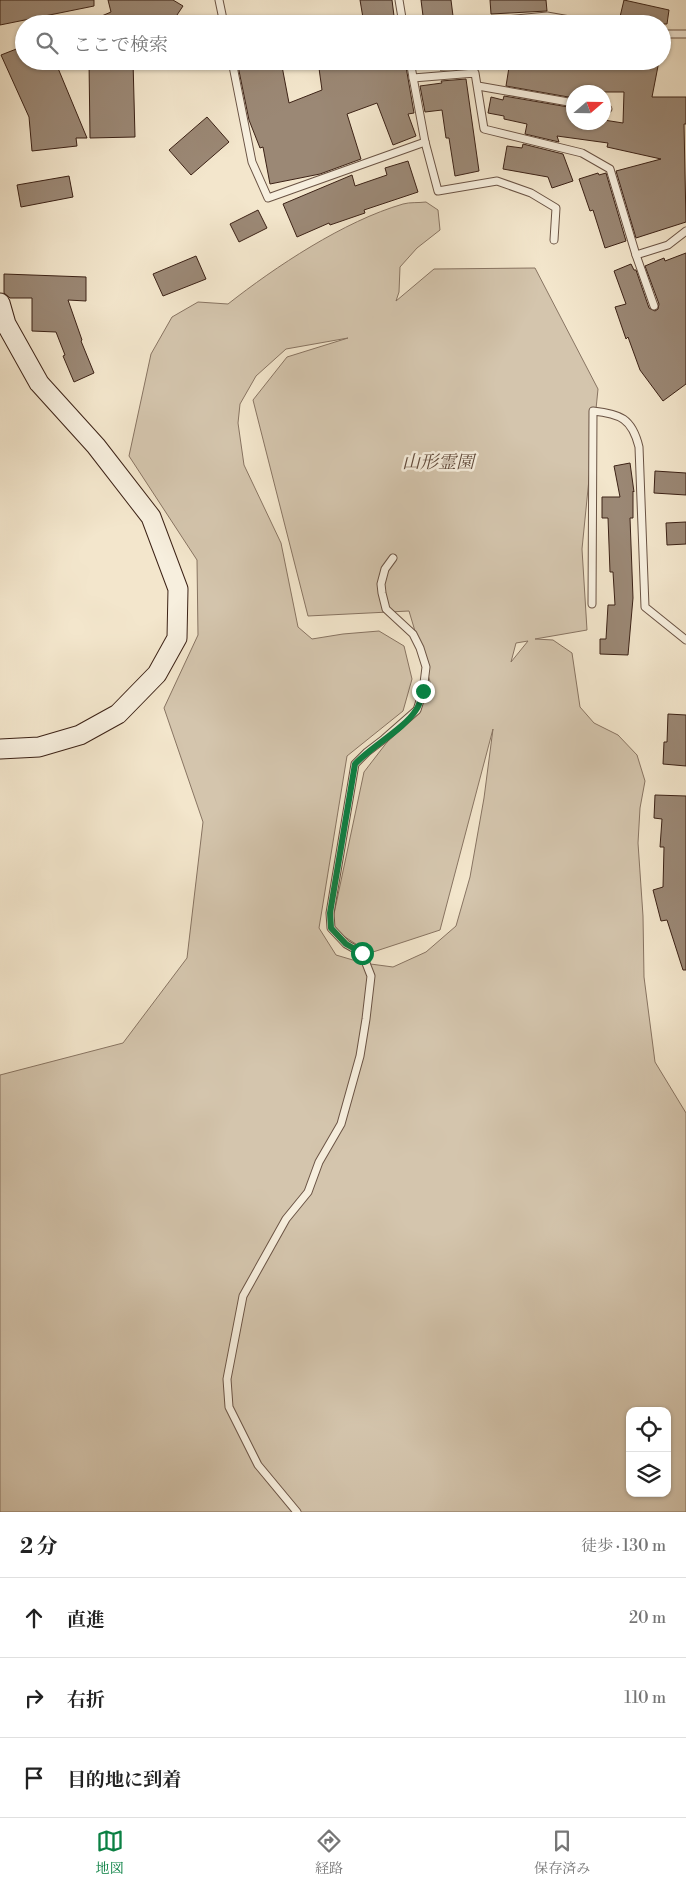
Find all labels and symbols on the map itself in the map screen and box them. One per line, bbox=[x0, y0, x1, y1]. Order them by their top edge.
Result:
north arrow bbox=[566, 85, 611, 130]
park label: 山形霊園 bbox=[402, 451, 477, 474]
route end bbox=[412, 680, 435, 703]
route start bbox=[351, 942, 374, 965]

